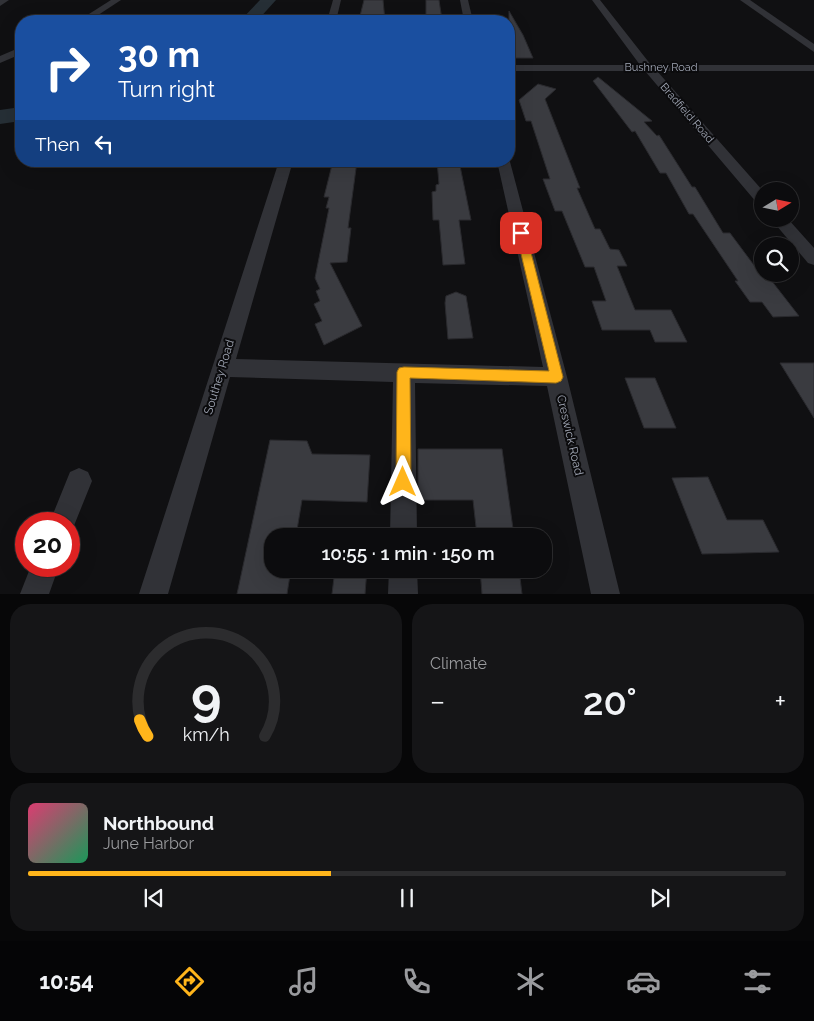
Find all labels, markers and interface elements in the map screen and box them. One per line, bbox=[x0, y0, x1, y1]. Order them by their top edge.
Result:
text: 30 m bbox=[118, 34, 200, 75]
icon: right bbox=[35, 35, 100, 100]
street label: Bushney Road bbox=[624, 61, 698, 74]
text: Turn right bbox=[118, 76, 215, 102]
street label: Bradfield Road bbox=[657, 80, 717, 146]
icon: left bbox=[90, 130, 118, 158]
text: Then bbox=[35, 133, 80, 155]
north arrow bbox=[754, 182, 799, 228]
map controls bbox=[754, 182, 799, 282]
pin bbox=[500, 212, 542, 254]
icon: arrive bbox=[507, 219, 535, 247]
button: search bbox=[754, 237, 799, 282]
street label: Southey Road bbox=[201, 338, 237, 416]
street label: Creswick Road bbox=[554, 393, 586, 477]
position arrow bbox=[376, 455, 428, 507]
speed limit sign: 20 bbox=[15, 512, 80, 577]
text: 10:55 · 1 min · 150 m bbox=[321, 542, 495, 564]
text: Climate bbox=[430, 654, 487, 673]
text: 9 bbox=[191, 666, 221, 727]
text: 20° bbox=[583, 679, 637, 724]
text: − bbox=[430, 685, 445, 718]
text: + bbox=[774, 685, 786, 718]
text: km/h bbox=[182, 724, 230, 745]
text: Northbound bbox=[103, 812, 214, 834]
text: June Harbor bbox=[103, 834, 194, 853]
icon: previous bbox=[140, 884, 168, 912]
icon: pause bbox=[393, 884, 421, 912]
icon: next bbox=[646, 884, 674, 912]
icon: directions bbox=[172, 964, 207, 999]
icon: music bbox=[286, 964, 321, 999]
icon: phone bbox=[399, 964, 434, 999]
icon: climate bbox=[513, 964, 548, 999]
icon: car bbox=[626, 964, 661, 999]
icon: filters bbox=[740, 964, 775, 999]
text: 10:54 bbox=[39, 968, 94, 994]

